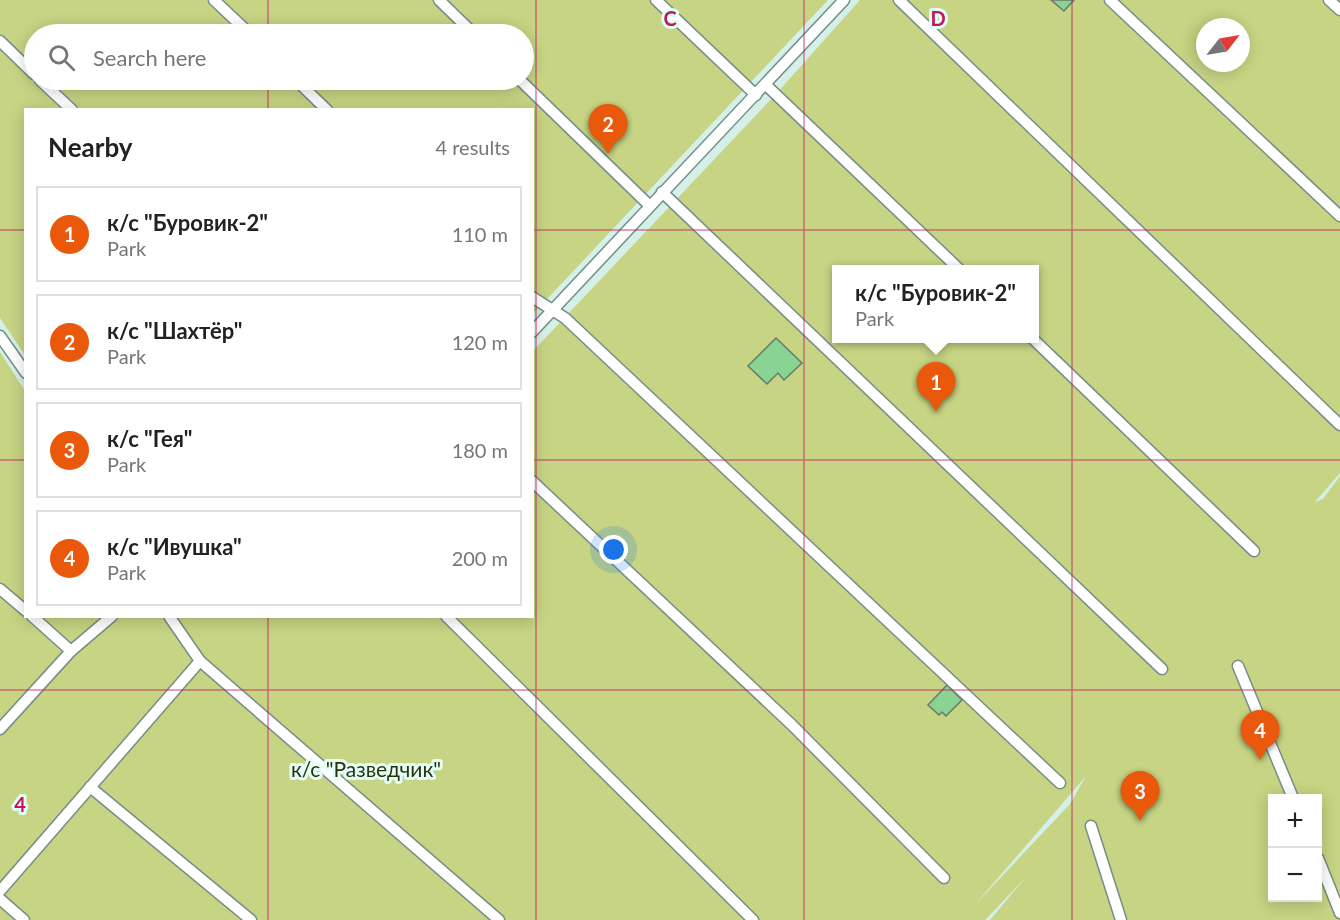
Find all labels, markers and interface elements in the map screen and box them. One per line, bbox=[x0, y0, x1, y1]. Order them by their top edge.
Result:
text: C bbox=[663, 6, 677, 30]
text: D bbox=[930, 6, 946, 30]
north arrow bbox=[1196, 18, 1250, 72]
search box bbox=[24, 24, 534, 90]
icon: search bbox=[45, 41, 78, 74]
text: Search here bbox=[93, 44, 206, 71]
pin: 2 bbox=[588, 104, 628, 154]
text: Nearby bbox=[48, 131, 133, 163]
text: 4 results bbox=[435, 135, 510, 159]
text: к/с "Буровик-2" bbox=[107, 209, 268, 236]
text: 1 bbox=[64, 222, 75, 246]
text: 110 m bbox=[452, 222, 508, 246]
text: Park bbox=[107, 236, 146, 260]
popup bbox=[832, 265, 1039, 343]
text: к/с "Буровик-2" bbox=[855, 279, 1016, 306]
text: Park bbox=[855, 306, 894, 330]
text: к/с "Шахтёр" bbox=[107, 317, 243, 344]
text: 2 bbox=[64, 330, 75, 354]
text: 120 m bbox=[452, 330, 508, 354]
text: Park bbox=[107, 344, 146, 368]
pin: 1 bbox=[916, 362, 956, 412]
text: к/с "Гея" bbox=[107, 425, 193, 452]
text: 3 bbox=[64, 438, 75, 462]
text: 180 m bbox=[452, 438, 508, 462]
text: Park bbox=[107, 452, 146, 476]
text: к/с "Ивушка" bbox=[107, 533, 242, 560]
your location bbox=[599, 535, 628, 564]
text: 4 bbox=[64, 546, 75, 570]
text: 200 m bbox=[452, 546, 508, 570]
text: Park bbox=[107, 560, 146, 584]
pin: 4 bbox=[1240, 710, 1280, 760]
park label: к/с "Разведчик" bbox=[291, 756, 441, 781]
pin: 3 bbox=[1120, 772, 1160, 821]
text: 4 bbox=[14, 792, 26, 816]
map controls bbox=[1268, 794, 1322, 902]
button: + bbox=[1268, 794, 1322, 848]
button: − bbox=[1268, 848, 1322, 902]

